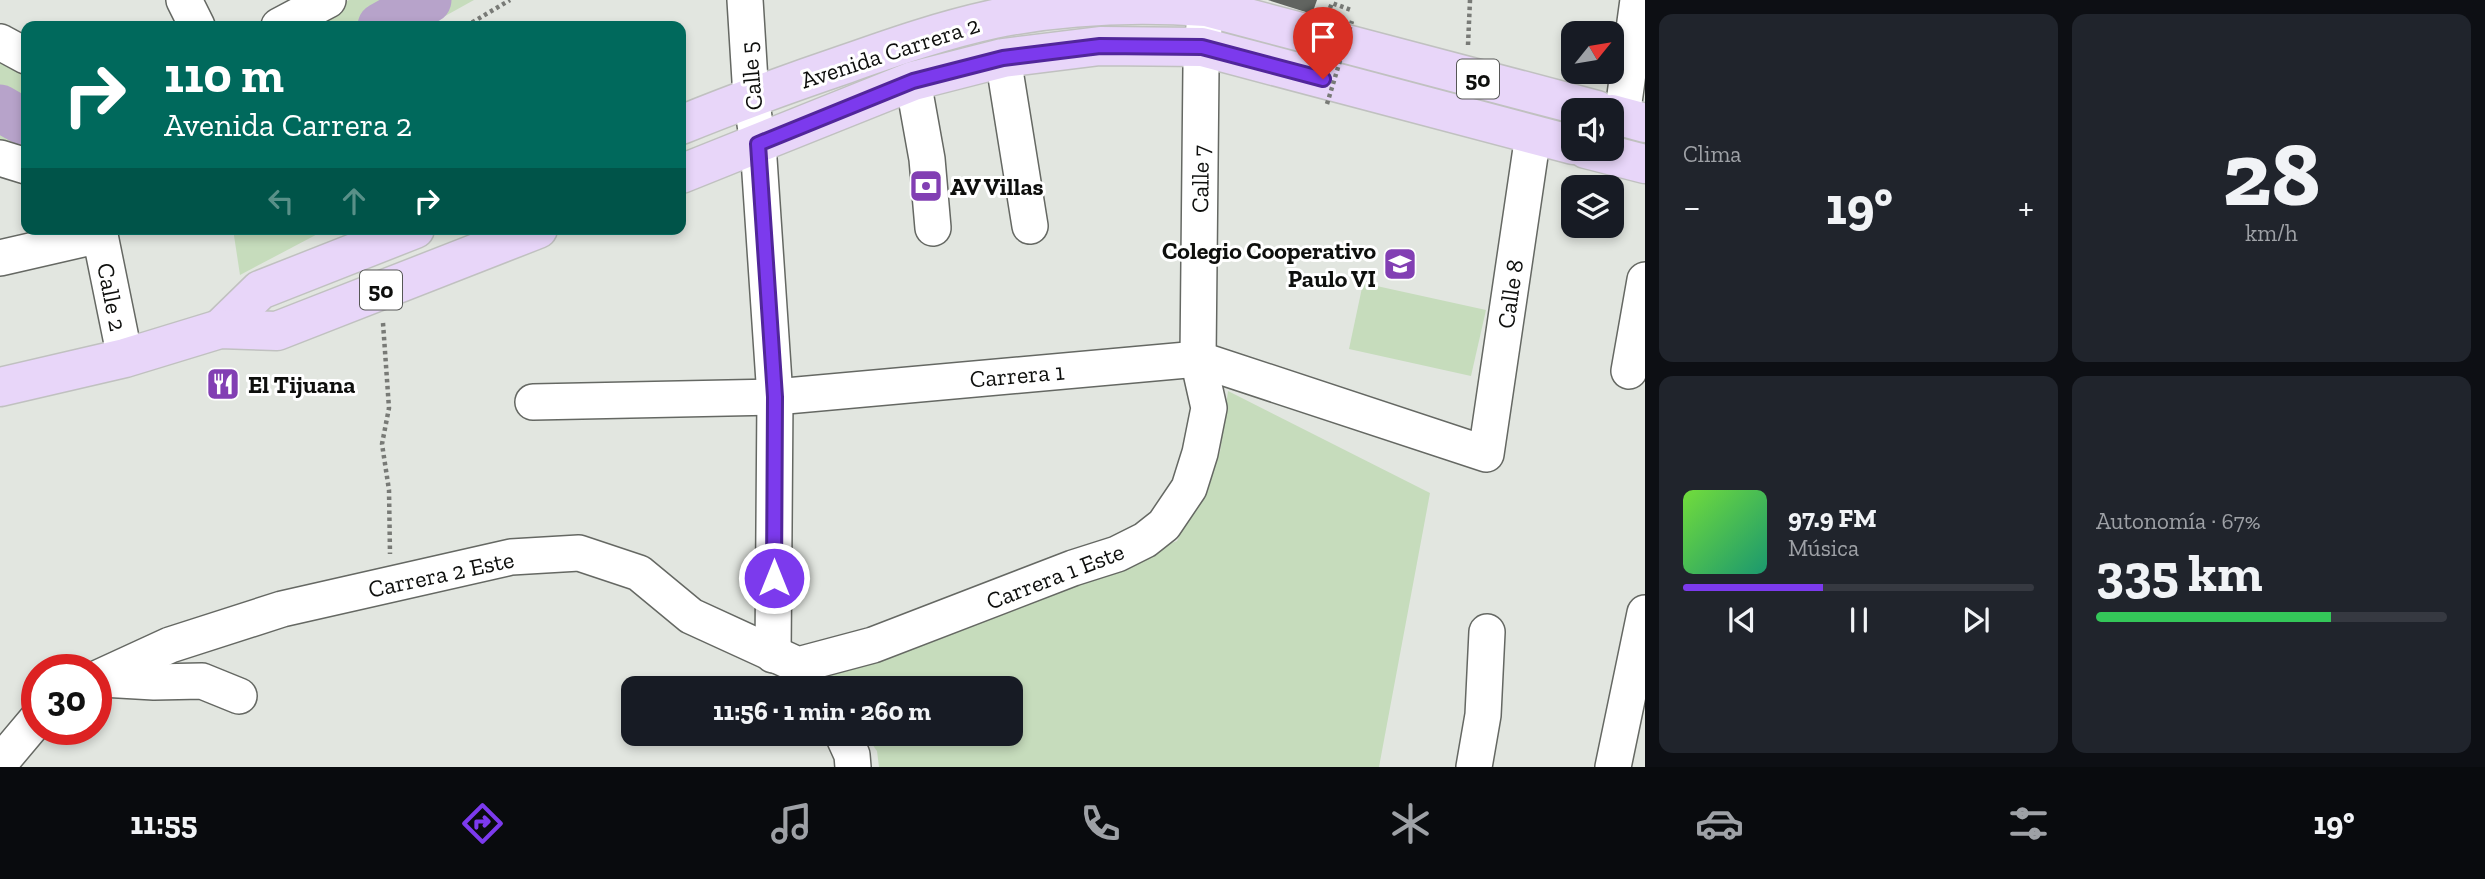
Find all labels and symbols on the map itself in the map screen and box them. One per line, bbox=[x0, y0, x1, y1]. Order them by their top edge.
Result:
pin bbox=[1293, 7, 1353, 79]
street label: Avenida Carrera 2 bbox=[797, 9, 983, 95]
north arrow bbox=[1561, 21, 1624, 84]
street label: Calle 5 bbox=[734, 40, 768, 112]
road number: 50 bbox=[1457, 60, 1499, 99]
street label: Calle 7 bbox=[1185, 145, 1215, 213]
bank icon: AV Villas bbox=[907, 167, 945, 205]
place label: AV Villas bbox=[950, 172, 1044, 201]
place label: Colegio Cooperativo Paulo VI bbox=[1162, 236, 1376, 293]
school or university icon: Colegio Cooperativo Paulo VI bbox=[1381, 245, 1419, 283]
street label: Calle 8 bbox=[1491, 258, 1529, 330]
street label: Calle 2 bbox=[91, 260, 133, 334]
road number: 50 bbox=[360, 270, 402, 310]
street label: Carrera 1 bbox=[968, 356, 1066, 394]
restaurant icon: El Tijuana bbox=[204, 365, 242, 403]
place label: El Tijuana bbox=[248, 370, 355, 399]
street label: Carrera 1 Este bbox=[982, 536, 1128, 616]
position arrow bbox=[737, 541, 811, 615]
street label: Carrera 2 Este bbox=[365, 544, 517, 604]
speed limit sign: 30 bbox=[21, 654, 112, 745]

